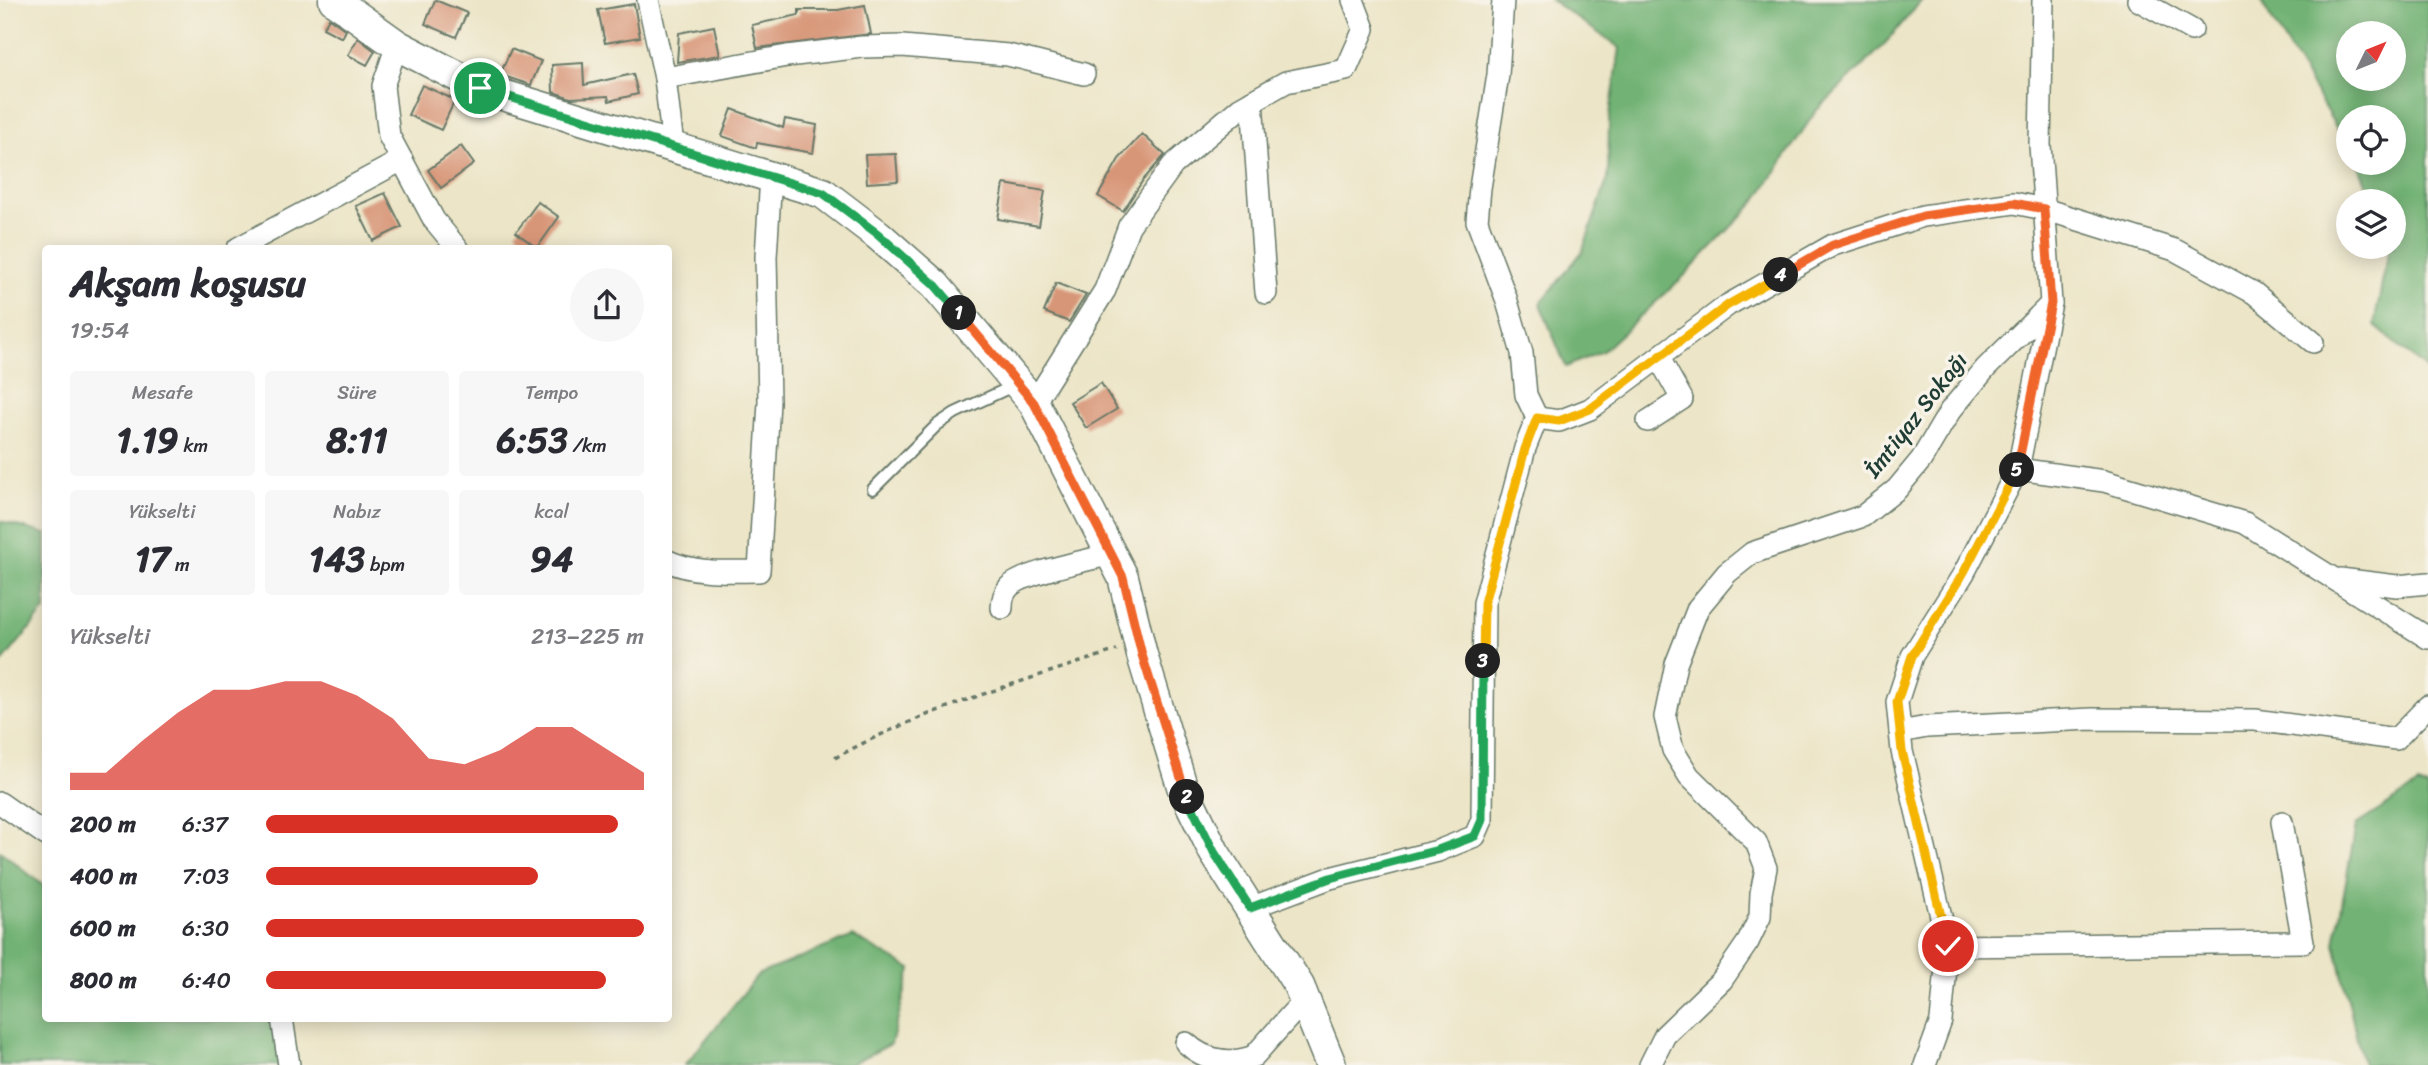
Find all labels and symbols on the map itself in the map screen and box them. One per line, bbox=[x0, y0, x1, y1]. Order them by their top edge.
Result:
north arrow bbox=[2336, 21, 2406, 91]
pin bbox=[450, 58, 510, 118]
pin: 4 bbox=[1764, 258, 1798, 292]
pin: 1 bbox=[942, 296, 976, 330]
street label: İmtiyaz Sokağı bbox=[1853, 343, 1979, 488]
pin: 5 bbox=[2000, 452, 2035, 488]
pin: 3 bbox=[1466, 644, 1500, 678]
pin: 2 bbox=[1170, 780, 1204, 814]
pin bbox=[1918, 916, 1978, 976]

